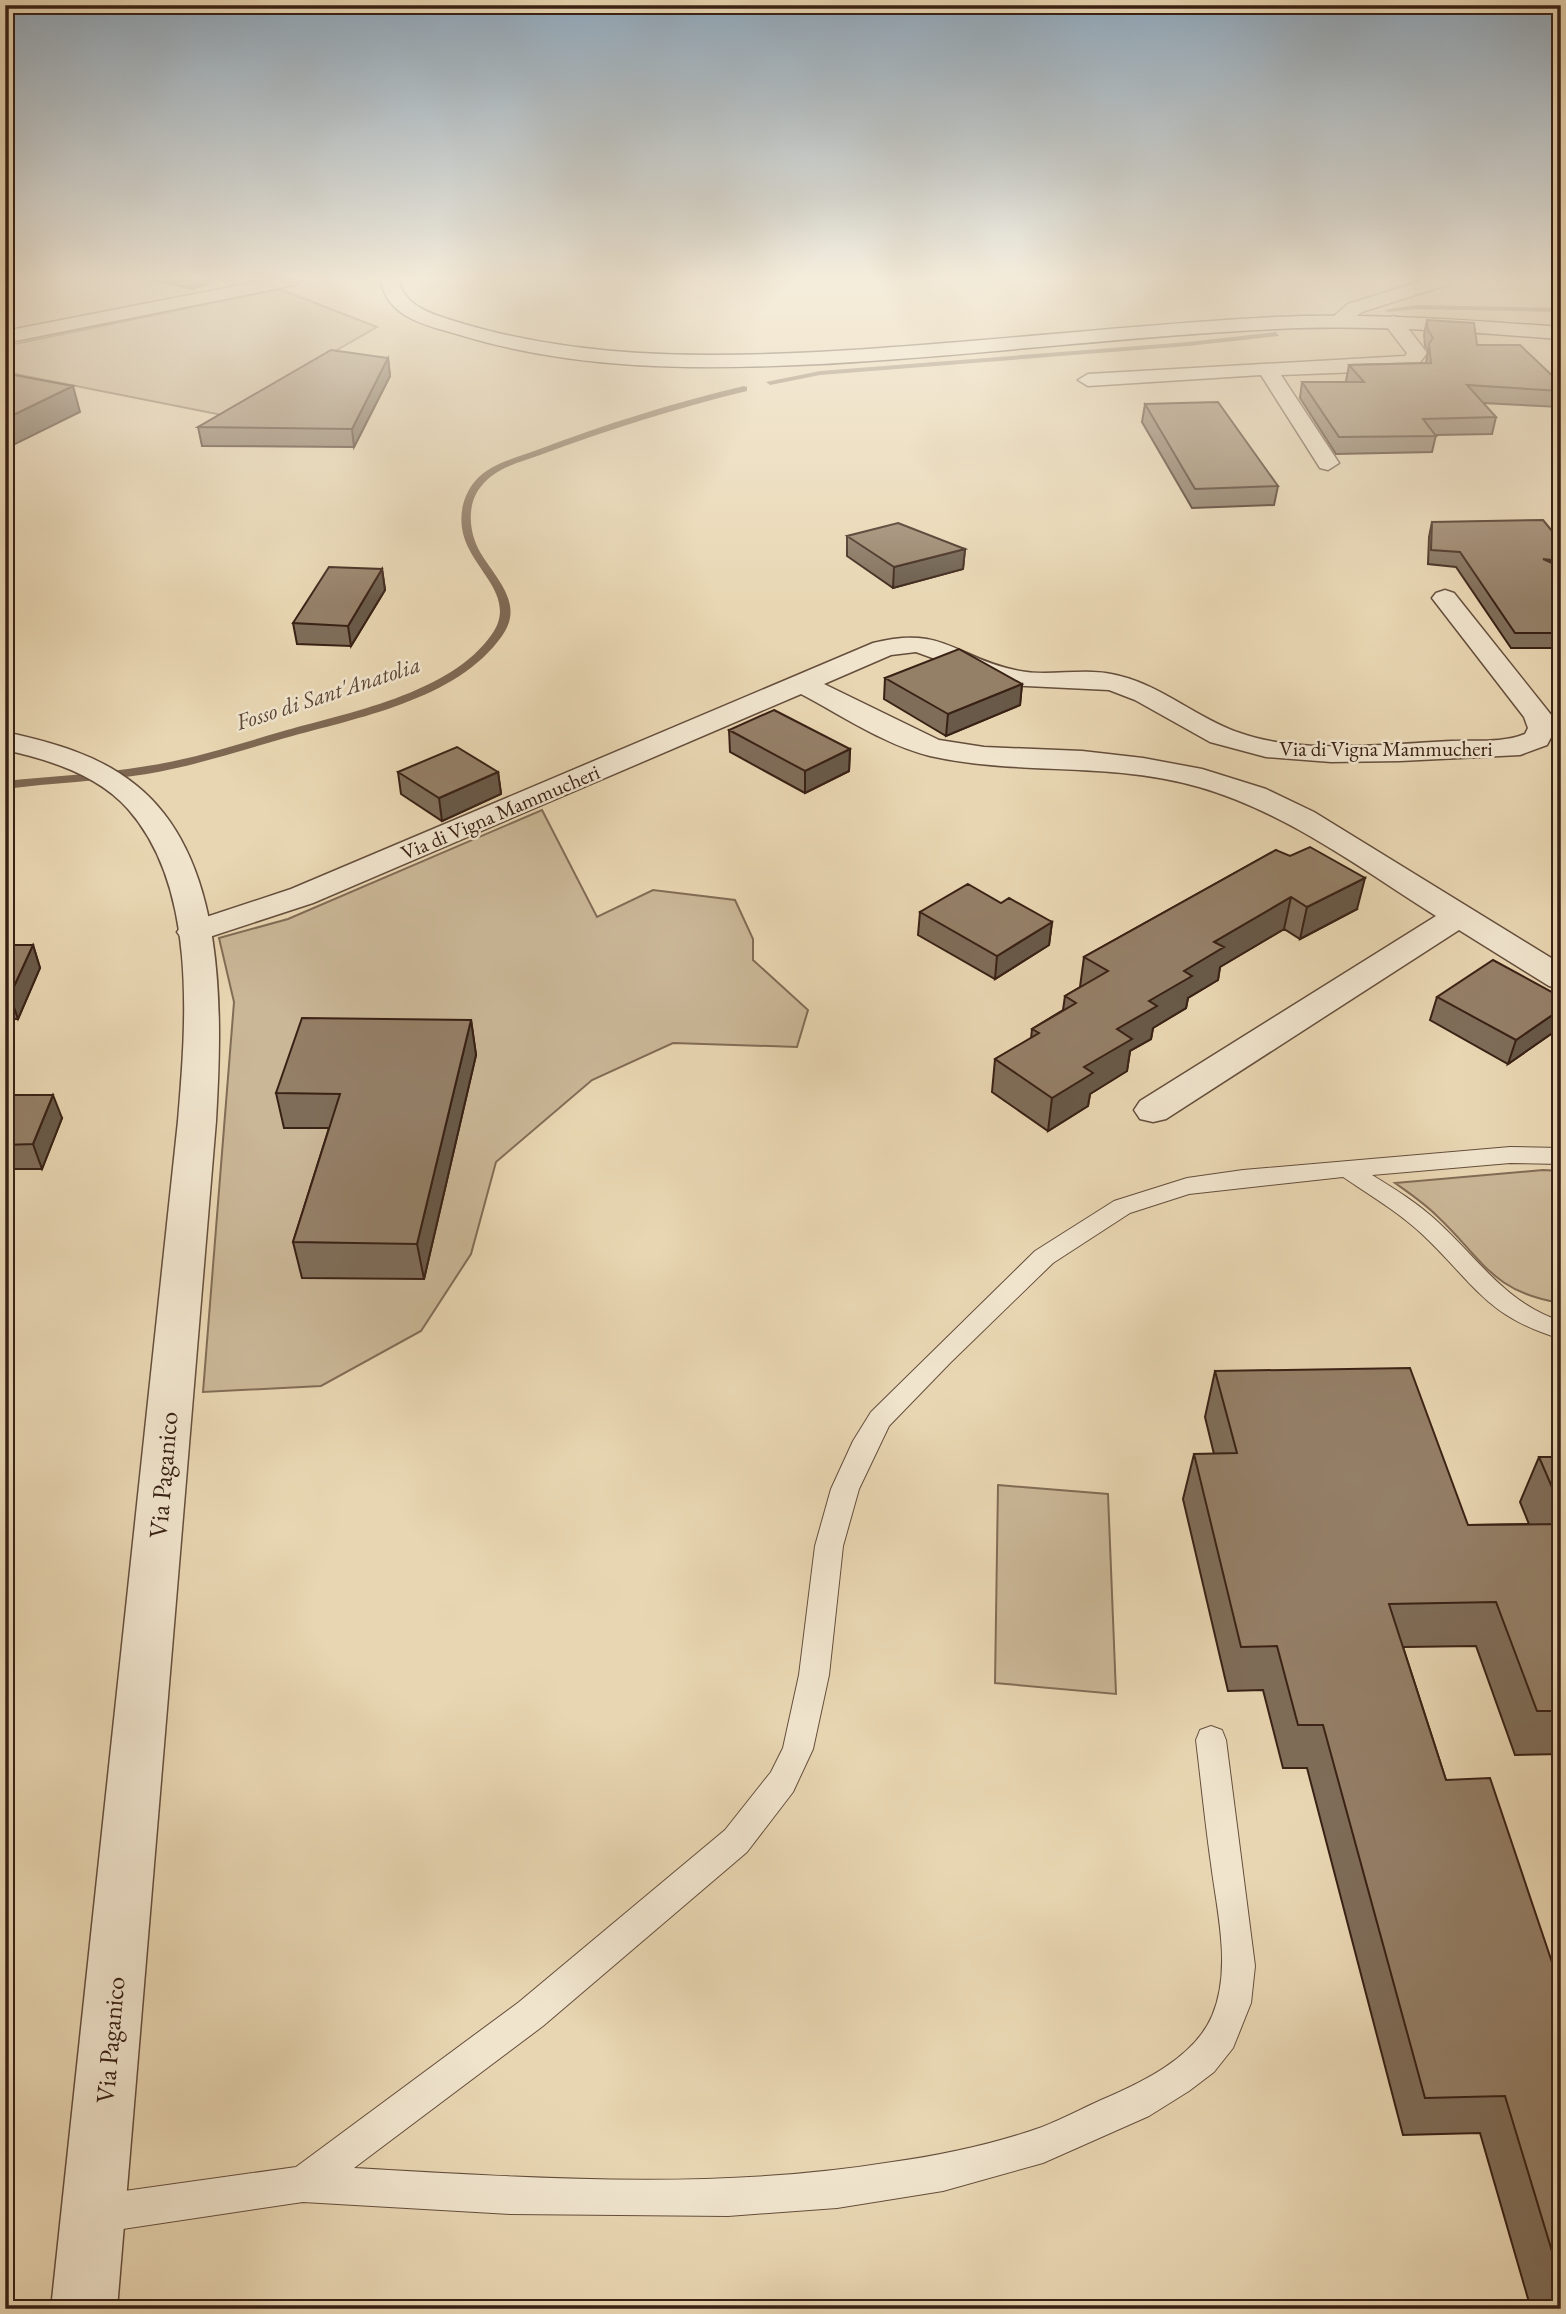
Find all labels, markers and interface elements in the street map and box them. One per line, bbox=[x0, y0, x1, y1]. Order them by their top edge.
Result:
water label: Fosso di Sant'Anatolia bbox=[231, 649, 424, 737]
street label: Via di Vigna Mammucheri bbox=[1279, 735, 1493, 762]
street label: Via di Vigna Mammucheri bbox=[397, 758, 603, 866]
street label: Via Paganico bbox=[141, 1410, 185, 1540]
street label: Via Paganico bbox=[88, 1975, 132, 2105]

